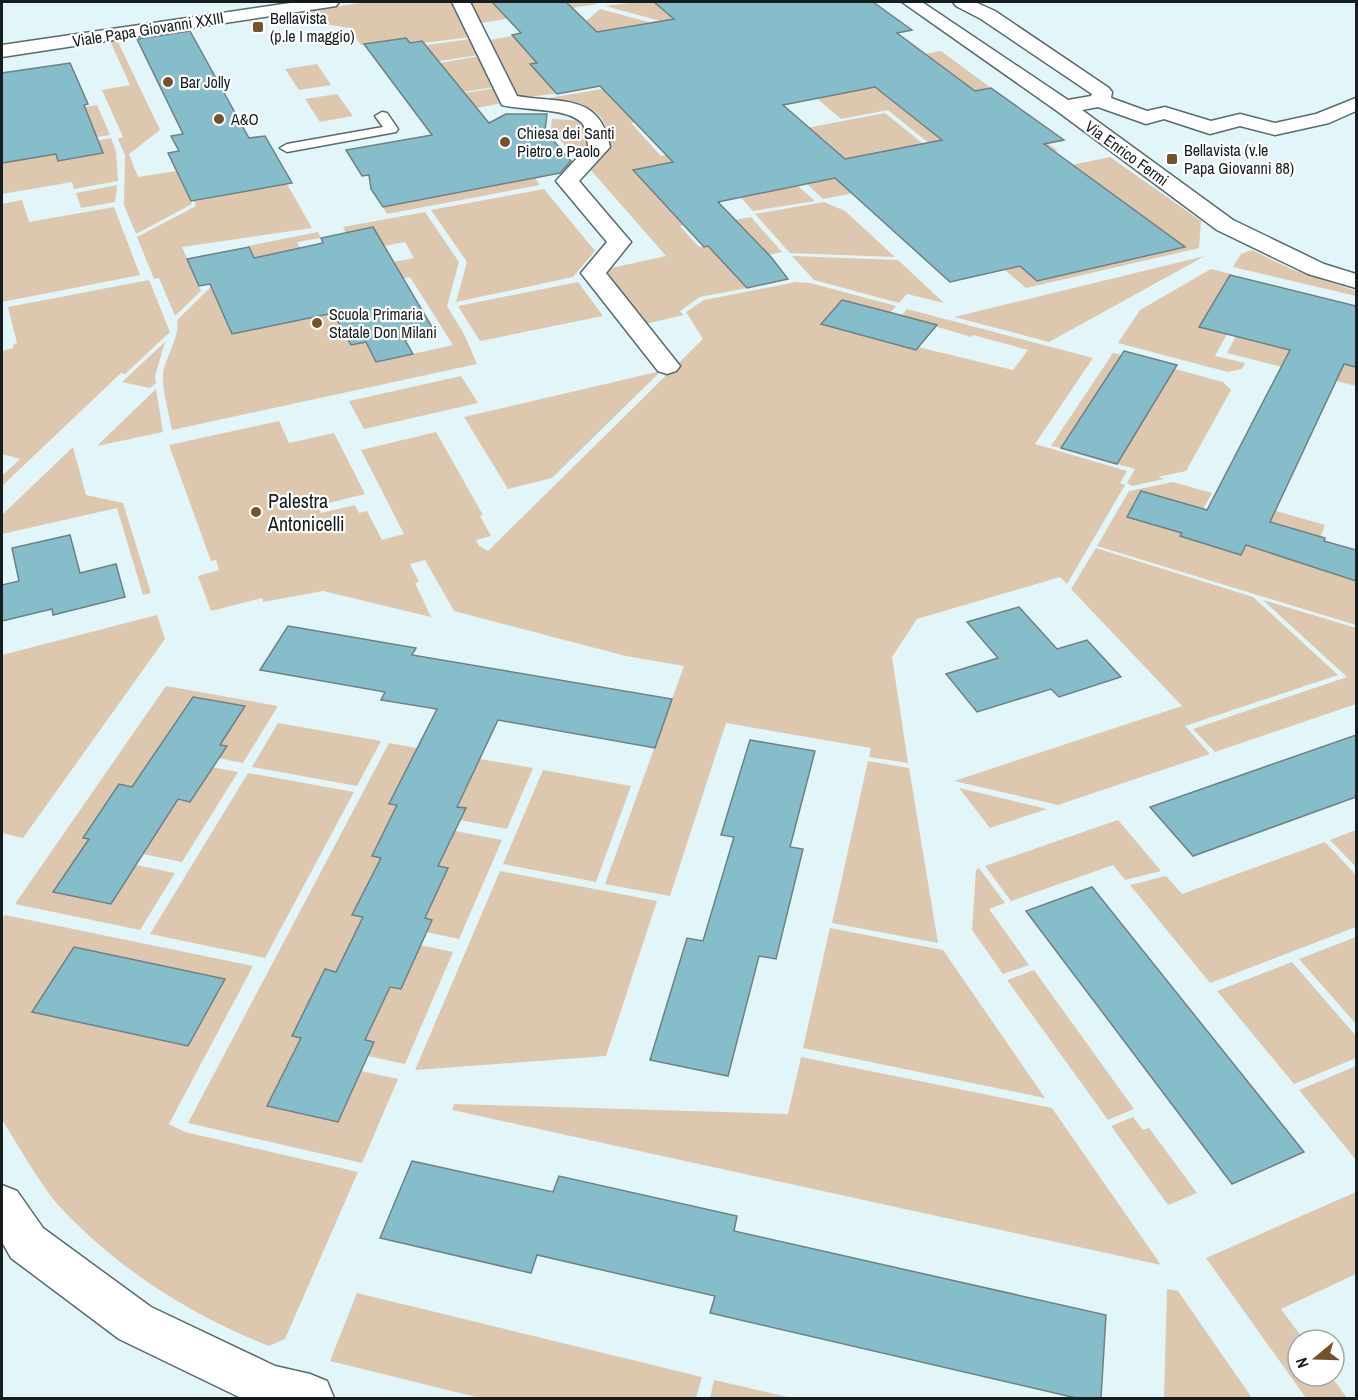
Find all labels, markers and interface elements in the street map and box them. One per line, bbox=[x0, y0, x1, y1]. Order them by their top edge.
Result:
street label: Viale Papa Giovanni XXIII bbox=[71, 6, 225, 52]
place label: Bellavista (p.le I maggio) bbox=[270, 7, 355, 47]
marker: Bellavista (p.le I maggio) bbox=[251, 20, 265, 34]
place label: Bar Jolly bbox=[180, 71, 231, 93]
marker: Bar Jolly bbox=[161, 75, 175, 89]
place label: A&O bbox=[230, 108, 259, 130]
marker: A&O bbox=[212, 112, 226, 126]
street label: Via Enrico Fermi bbox=[1081, 115, 1173, 191]
place label: Chiesa dei Santi Pietro e Paolo bbox=[517, 122, 615, 162]
marker: Chiesa dei Santi Pietro e Paolo bbox=[498, 135, 512, 149]
place label: Bellavista (v.le Papa Giovanni 88) bbox=[1184, 139, 1294, 179]
marker: Bellavista (v.le Papa Giovanni 88) bbox=[1165, 152, 1179, 166]
place label: Scuola Primaria Statale Don Milani bbox=[329, 303, 437, 343]
marker: Scuola Primaria Statale Don Milani bbox=[310, 316, 324, 330]
place label: Palestra Antonicelli bbox=[267, 487, 345, 537]
marker: Palestra Antonicelli bbox=[249, 505, 263, 519]
north arrow bbox=[1286, 1328, 1346, 1388]
text: N bbox=[1290, 1355, 1314, 1371]

